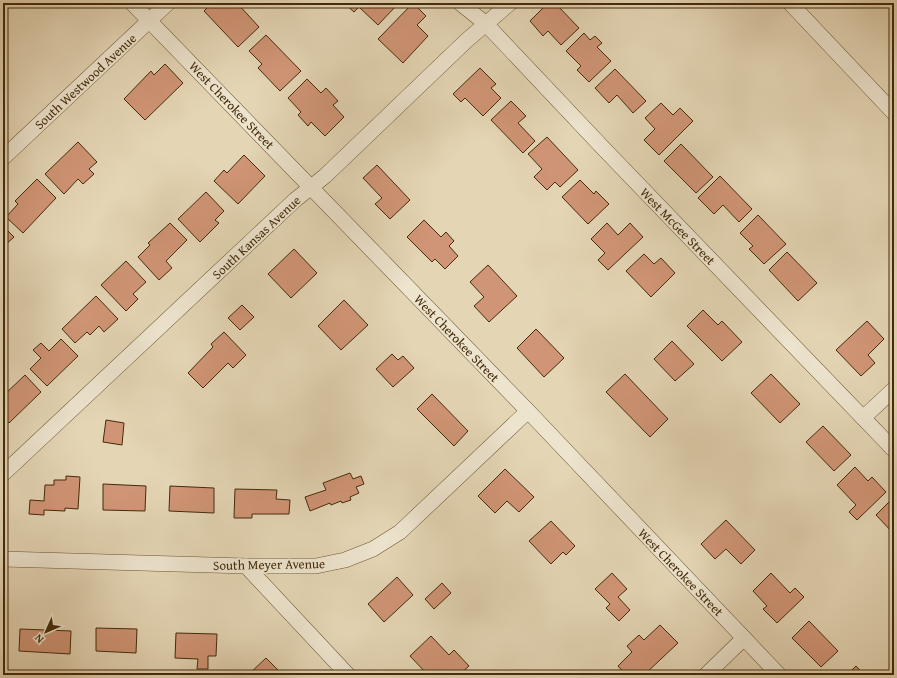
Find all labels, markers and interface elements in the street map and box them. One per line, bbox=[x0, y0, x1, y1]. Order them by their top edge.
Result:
street label: South Westwood Avenue bbox=[30, 29, 141, 134]
street label: West Cherokee Street bbox=[185, 57, 279, 154]
street label: West McGee Street bbox=[636, 183, 720, 270]
street label: South Kansas Avenue bbox=[208, 191, 305, 284]
street label: West Cherokee Street bbox=[410, 290, 504, 387]
street label: West Cherokee Street bbox=[634, 524, 728, 621]
street label: South Meyer Avenue bbox=[213, 554, 325, 575]
north arrow bbox=[26, 612, 66, 652]
text: N bbox=[30, 630, 47, 647]

